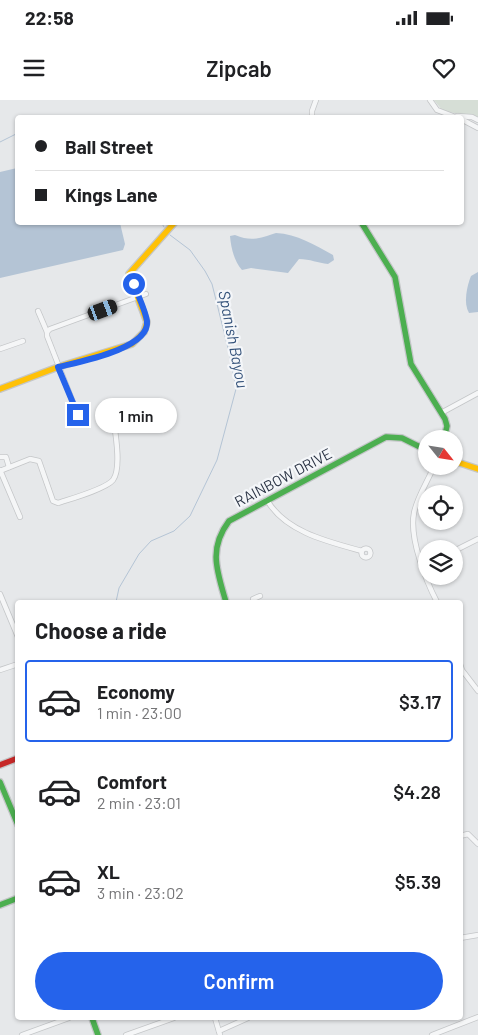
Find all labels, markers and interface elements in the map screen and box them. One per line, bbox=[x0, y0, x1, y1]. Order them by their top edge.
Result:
text: 22:58 bbox=[25, 6, 74, 29]
icon: menu bbox=[20, 54, 48, 82]
icon: heart bbox=[430, 54, 458, 82]
text: Zipcab bbox=[206, 55, 272, 81]
text: Ball Street bbox=[65, 135, 153, 158]
text: Kings Lane bbox=[65, 183, 158, 206]
route start bbox=[123, 273, 145, 295]
water label: Spanish Bayou bbox=[215, 289, 253, 389]
car bbox=[86, 298, 119, 322]
callout: 1 min bbox=[96, 398, 178, 432]
route end bbox=[67, 404, 89, 426]
text: 1 min bbox=[119, 406, 153, 425]
north arrow bbox=[418, 430, 462, 475]
map controls bbox=[418, 430, 463, 585]
street label: RAINBOW DRIVE bbox=[231, 444, 335, 510]
button: locate bbox=[418, 485, 463, 530]
button: layers bbox=[418, 540, 463, 585]
text: Choose a ride bbox=[35, 617, 167, 643]
icon: car bbox=[37, 679, 82, 724]
text: Economy bbox=[97, 680, 175, 703]
text: $3.17 bbox=[399, 690, 441, 713]
text: 1 min · 23:00 bbox=[97, 703, 182, 722]
icon: car bbox=[37, 769, 82, 814]
text: Comfort bbox=[97, 770, 167, 793]
text: $4.28 bbox=[393, 780, 441, 803]
text: 2 min · 23:01 bbox=[97, 793, 181, 812]
icon: car bbox=[37, 859, 82, 904]
text: XL bbox=[97, 860, 120, 883]
text: $5.39 bbox=[395, 870, 441, 893]
text: 3 min · 23:02 bbox=[97, 883, 184, 902]
button: Confirm bbox=[35, 952, 443, 1010]

